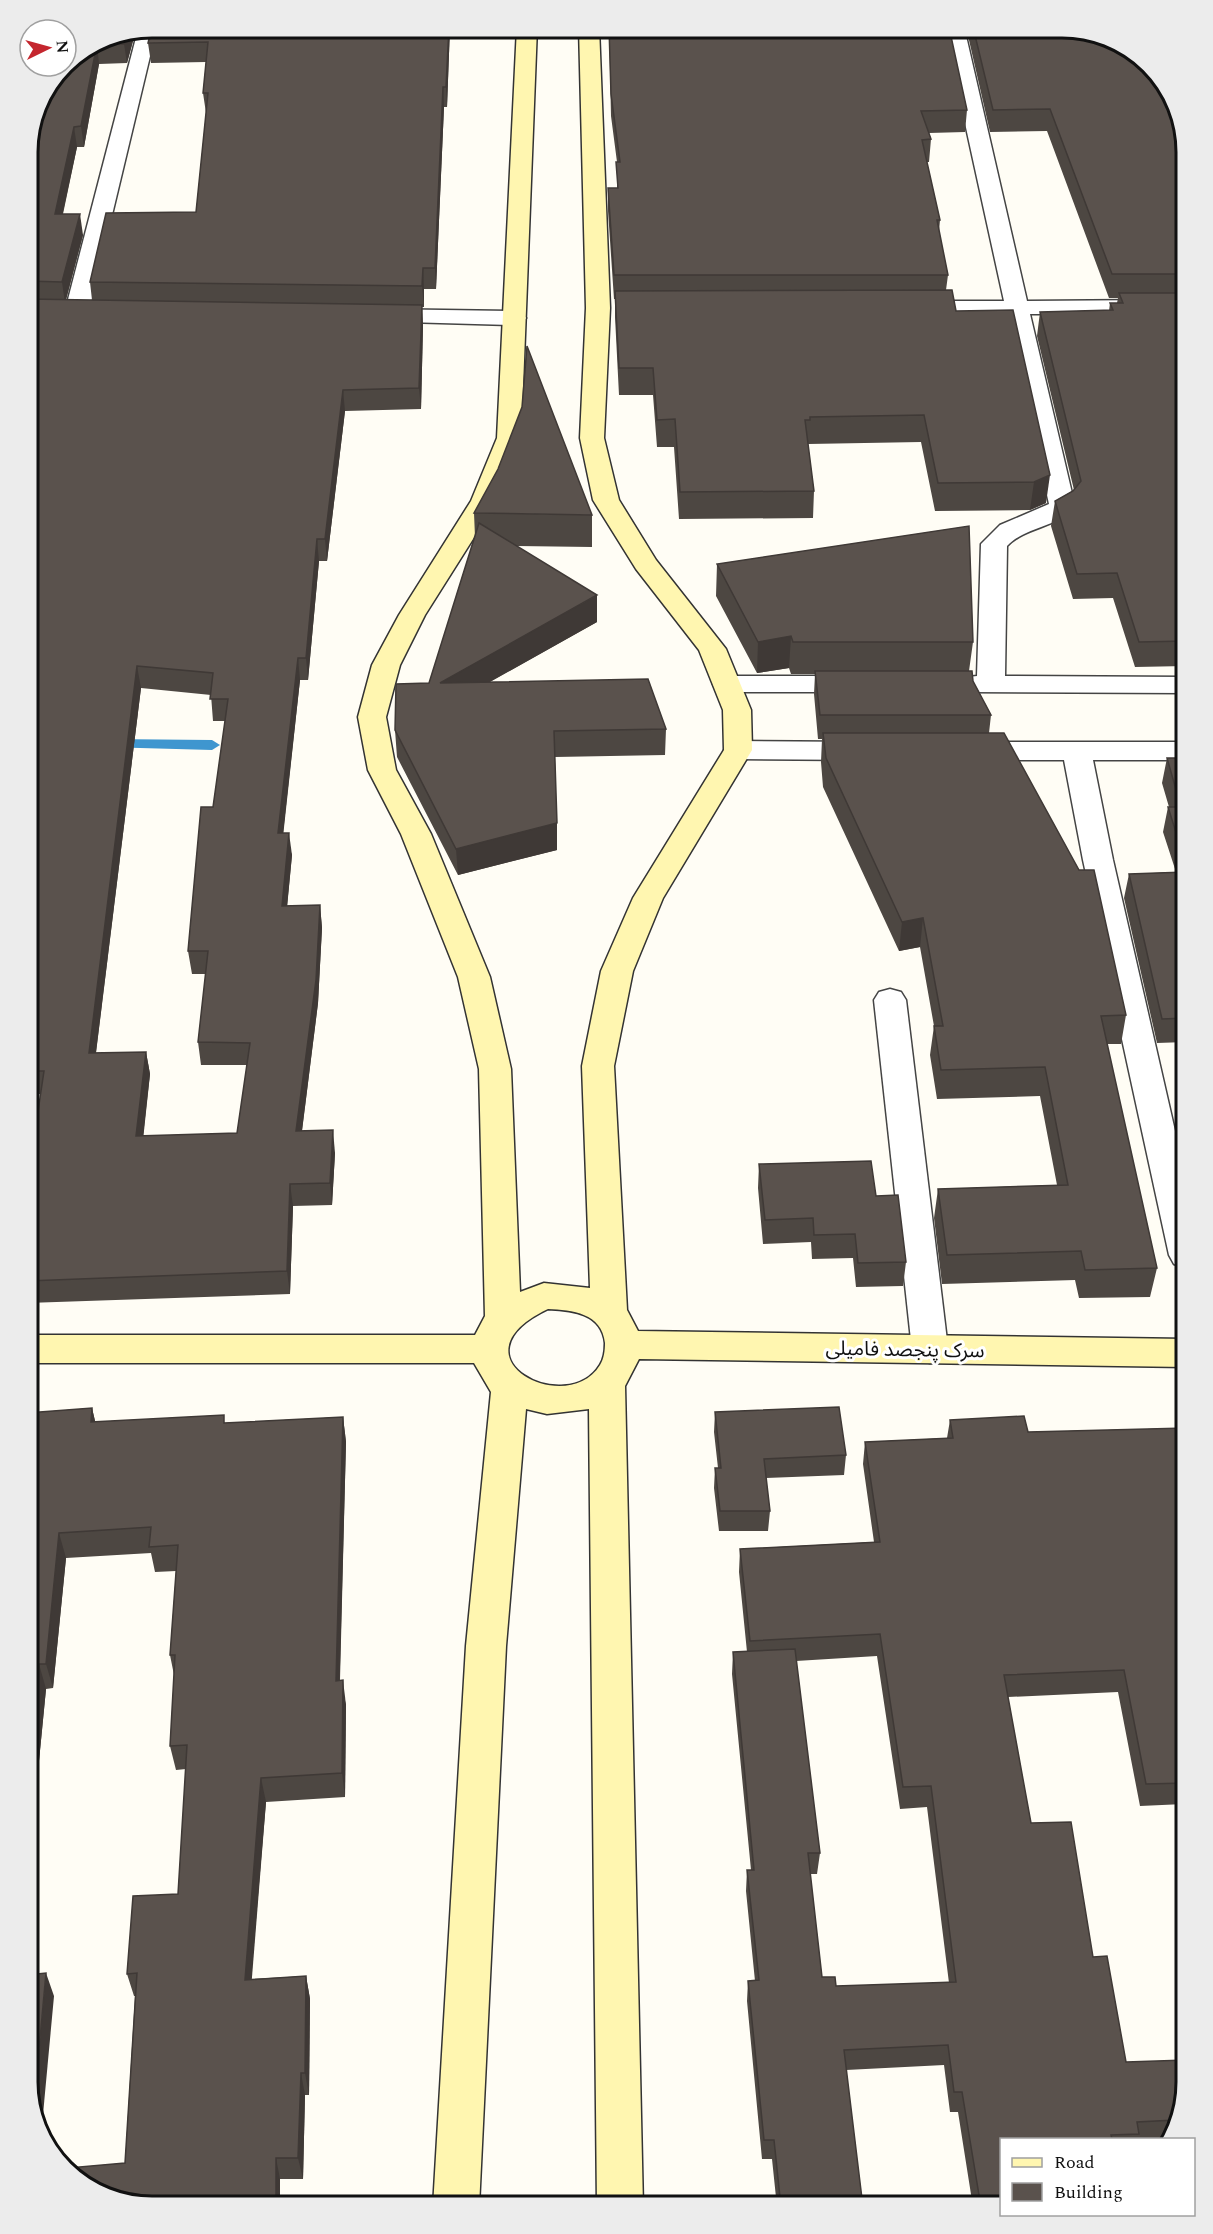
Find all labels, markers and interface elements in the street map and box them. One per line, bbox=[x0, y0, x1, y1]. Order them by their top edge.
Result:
north arrow bbox=[18, 18, 78, 78]
text: N bbox=[49, 39, 74, 54]
street label: سرک پنجصد فامیلی bbox=[825, 1334, 985, 1366]
legend bbox=[1000, 2138, 1195, 2216]
text: Road bbox=[1054, 2149, 1095, 2176]
text: Building bbox=[1054, 2179, 1123, 2206]

